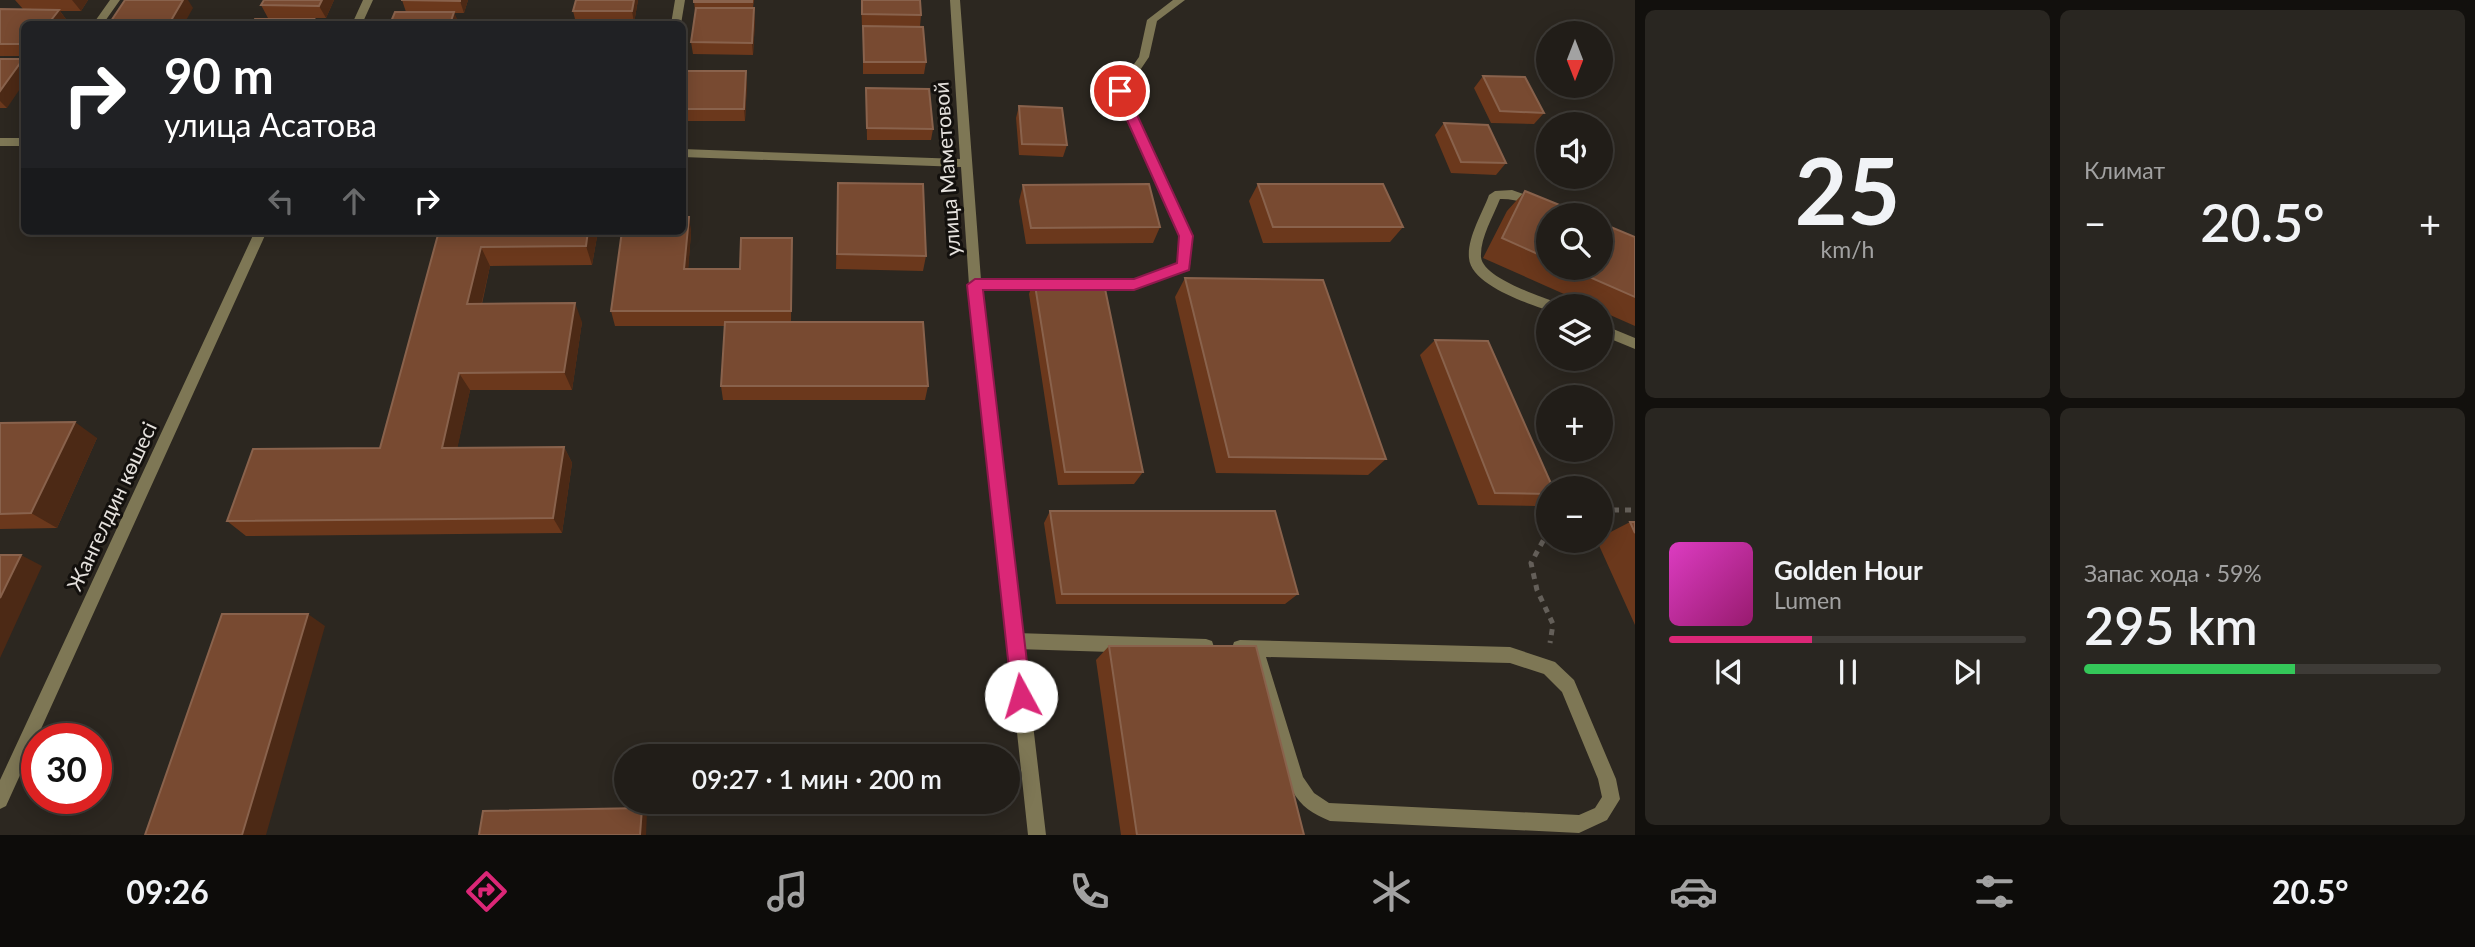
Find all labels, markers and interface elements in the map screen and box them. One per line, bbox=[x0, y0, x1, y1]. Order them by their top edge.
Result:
north arrow bbox=[1536, 21, 1614, 98]
map controls bbox=[1536, 21, 1613, 553]
text: 90 m bbox=[164, 46, 274, 104]
icon: right bbox=[49, 49, 140, 140]
pin bbox=[1090, 61, 1150, 121]
icon: arrive bbox=[1101, 72, 1139, 110]
street label: улица Маметовой bbox=[927, 81, 965, 257]
text: улица Асатова bbox=[164, 105, 377, 144]
button: sound bbox=[1536, 112, 1613, 189]
text: 25 bbox=[1795, 135, 1900, 244]
text: Климат bbox=[2084, 156, 2165, 184]
icon: left bbox=[262, 182, 300, 220]
icon: ahead bbox=[335, 182, 373, 220]
icon: right bbox=[408, 182, 446, 220]
text: 20.5° bbox=[2200, 191, 2325, 253]
text: − bbox=[2084, 200, 2106, 246]
text: + bbox=[2419, 200, 2441, 246]
button: search bbox=[1536, 203, 1613, 280]
text: km/h bbox=[1821, 235, 1874, 263]
button: layers bbox=[1536, 294, 1613, 371]
button: + bbox=[1536, 385, 1613, 462]
street label: Жангелдин көшесі bbox=[61, 418, 161, 594]
button: − bbox=[1536, 476, 1613, 553]
text: Golden Hour bbox=[1774, 554, 1923, 586]
text: Запас хода · 59% bbox=[2084, 559, 2262, 587]
text: Lumen bbox=[1774, 586, 1842, 614]
text: 295 km bbox=[2084, 594, 2258, 656]
icon: previous bbox=[1710, 653, 1748, 691]
icon: pause bbox=[1829, 653, 1867, 691]
icon: next bbox=[1948, 653, 1986, 691]
position arrow bbox=[984, 659, 1058, 733]
speed limit sign: 30 bbox=[21, 723, 112, 814]
text: 09:27 · 1 мин · 200 m bbox=[692, 763, 942, 795]
icon: directions bbox=[462, 867, 511, 916]
icon: music bbox=[763, 867, 812, 916]
icon: phone bbox=[1065, 867, 1114, 916]
icon: climate bbox=[1367, 867, 1416, 916]
icon: car bbox=[1669, 867, 1718, 916]
icon: filters bbox=[1970, 867, 2019, 916]
text: 09:26 bbox=[126, 872, 209, 911]
text: 20.5° bbox=[2272, 872, 2349, 911]

